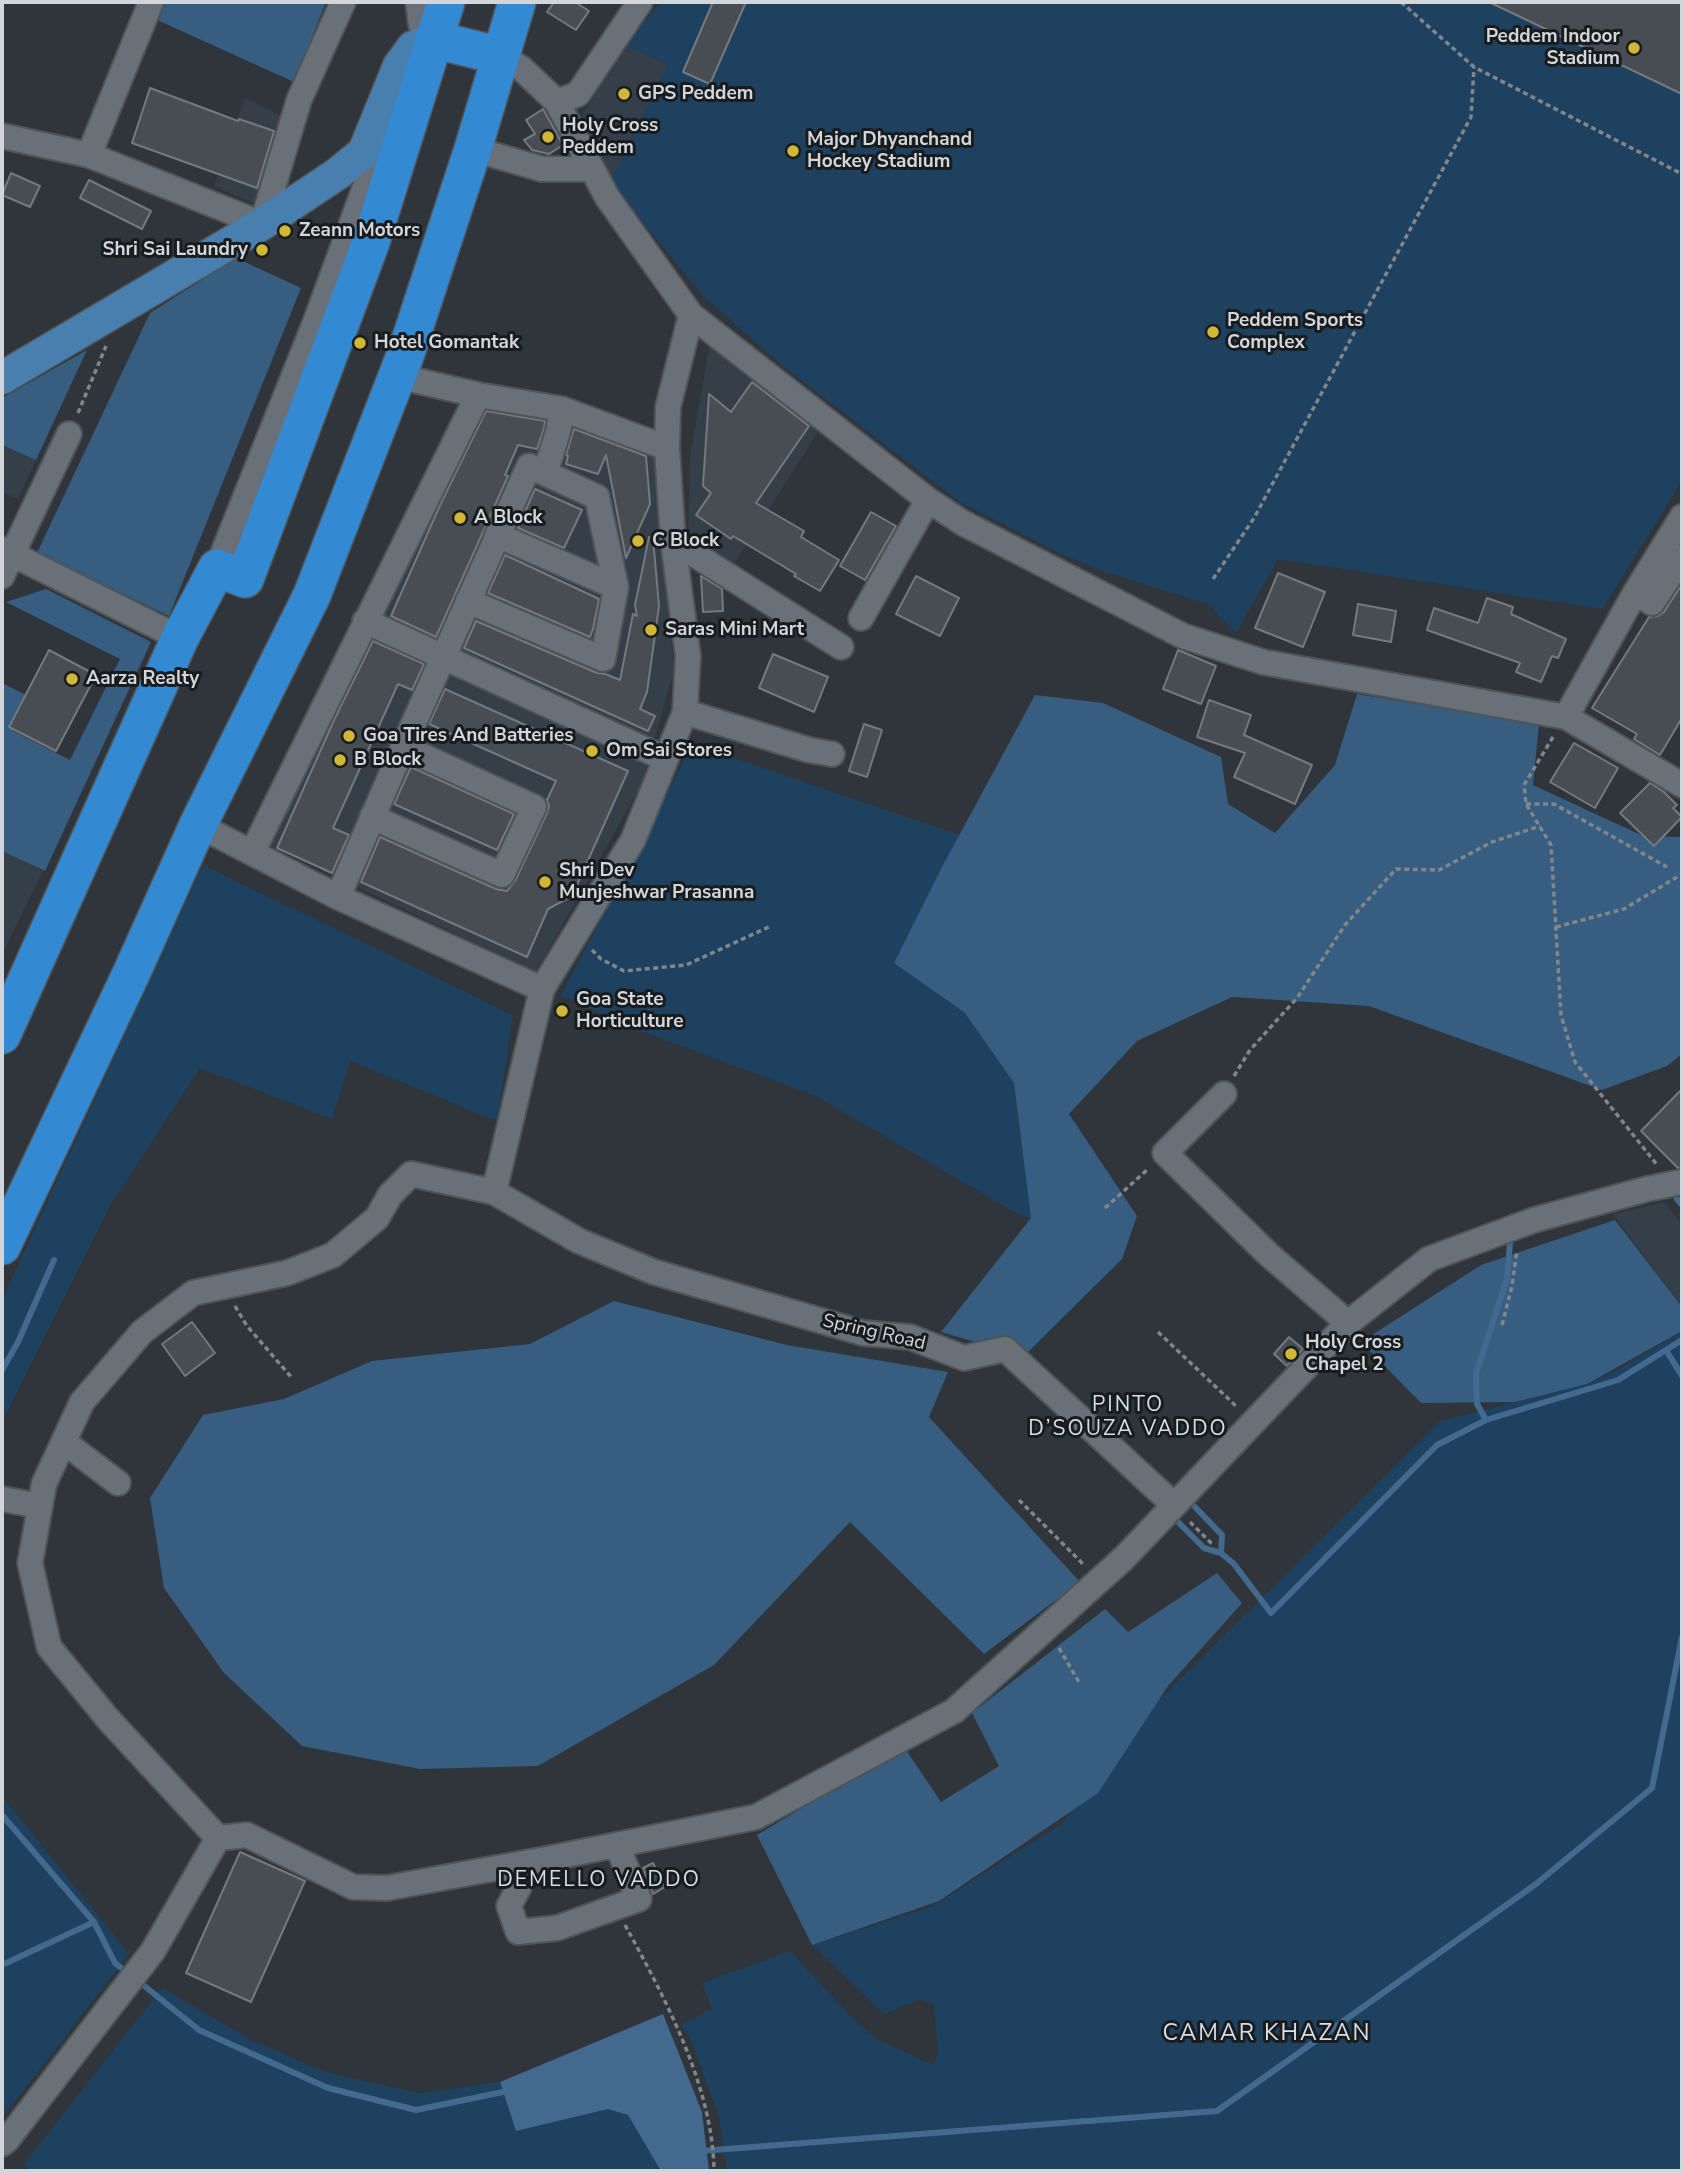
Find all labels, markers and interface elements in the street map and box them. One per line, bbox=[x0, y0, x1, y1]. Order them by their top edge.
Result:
place label: Peddem Indoor Stadium bbox=[1486, 26, 1620, 70]
marker: Peddem Indoor Stadium bbox=[1626, 40, 1642, 56]
place label: GPS Peddem bbox=[638, 83, 753, 105]
marker: GPS Peddem bbox=[616, 86, 632, 102]
place label: Holy Cross Peddem bbox=[562, 115, 658, 159]
marker: Holy Cross Peddem bbox=[540, 129, 556, 145]
place label: Major Dhyanchand Hockey Stadium bbox=[807, 129, 972, 173]
marker: Major Dhyanchand Hockey Stadium bbox=[785, 143, 801, 159]
place label: Zeann Motors bbox=[299, 220, 420, 242]
marker: Zeann Motors bbox=[277, 223, 293, 239]
place label: Shri Sai Laundry bbox=[103, 239, 248, 261]
marker: Shri Sai Laundry bbox=[254, 242, 270, 258]
place label: Peddem Sports Complex bbox=[1227, 310, 1363, 354]
marker: Peddem Sports Complex bbox=[1205, 324, 1221, 340]
place label: Hotel Gomantak bbox=[374, 332, 519, 354]
marker: Hotel Gomantak bbox=[352, 335, 368, 351]
place label: A Block bbox=[474, 507, 542, 529]
marker: A Block bbox=[452, 510, 468, 526]
place label: C Block bbox=[652, 530, 719, 552]
marker: C Block bbox=[630, 533, 646, 549]
place label: Saras Mini Mart bbox=[665, 619, 804, 641]
marker: Saras Mini Mart bbox=[643, 622, 659, 638]
place label: Aarza Realty bbox=[86, 668, 199, 690]
marker: Aarza Realty bbox=[64, 671, 80, 687]
place label: Goa Tires And Batteries bbox=[363, 725, 573, 747]
marker: Goa Tires And Batteries bbox=[341, 728, 357, 744]
place label: Om Sai Stores bbox=[606, 740, 732, 762]
marker: Om Sai Stores bbox=[584, 743, 600, 759]
place label: B Block bbox=[354, 749, 421, 771]
marker: B Block bbox=[332, 752, 348, 768]
place label: Shri Dev Munjeshwar Prasanna bbox=[559, 860, 754, 904]
marker: Shri Dev Munjeshwar Prasanna bbox=[537, 874, 553, 890]
place label: Goa State Horticulture bbox=[576, 989, 683, 1033]
marker: Goa State Horticulture bbox=[554, 1003, 570, 1019]
street label: Spring Road bbox=[820, 1310, 928, 1356]
place label: Holy Cross Chapel 2 bbox=[1305, 1332, 1401, 1376]
marker: Holy Cross Chapel 2 bbox=[1283, 1346, 1299, 1362]
district label: PINTO D’SOUZA VADDO bbox=[1030, 1393, 1226, 1443]
district label: DEMELLO VADDO bbox=[499, 1868, 699, 1894]
district label: CAMAR KHAZAN bbox=[1164, 2020, 1370, 2048]

